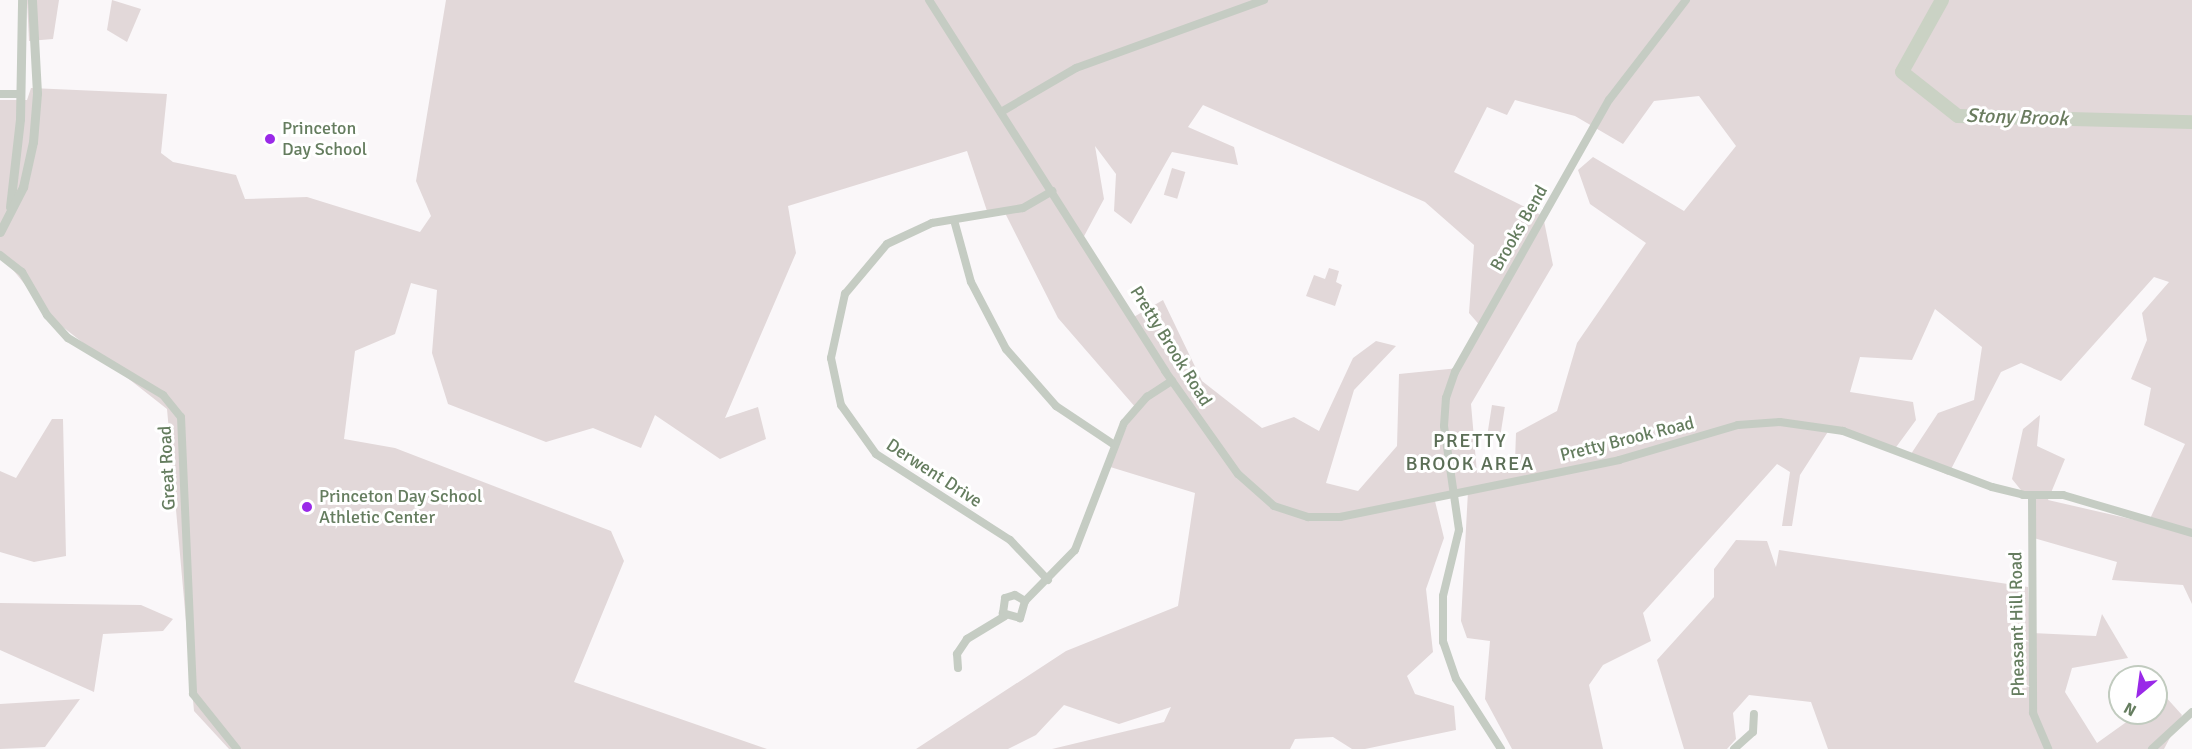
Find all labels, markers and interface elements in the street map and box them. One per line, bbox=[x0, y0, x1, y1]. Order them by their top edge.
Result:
water label: Stony Brook bbox=[1965, 103, 2069, 131]
place label: Princeton Day School bbox=[282, 118, 367, 160]
marker: Princeton Day School bbox=[263, 132, 277, 146]
street label: Brooks Bend bbox=[1486, 181, 1552, 275]
street label: Pretty Brook Road bbox=[1125, 282, 1217, 410]
street label: Pretty Brook Road bbox=[1558, 412, 1696, 466]
street label: Great Road bbox=[154, 425, 180, 511]
district label: PRETTY BROOK AREA bbox=[1405, 429, 1535, 476]
street label: Derwent Drive bbox=[882, 434, 986, 512]
place label: Princeton Day School Athletic Center bbox=[319, 486, 482, 528]
marker: Princeton Day School Athletic Center bbox=[300, 500, 314, 514]
street label: Pheasant Hill Road bbox=[2005, 551, 2029, 697]
north arrow bbox=[2108, 665, 2168, 725]
text: N bbox=[2121, 698, 2140, 720]

